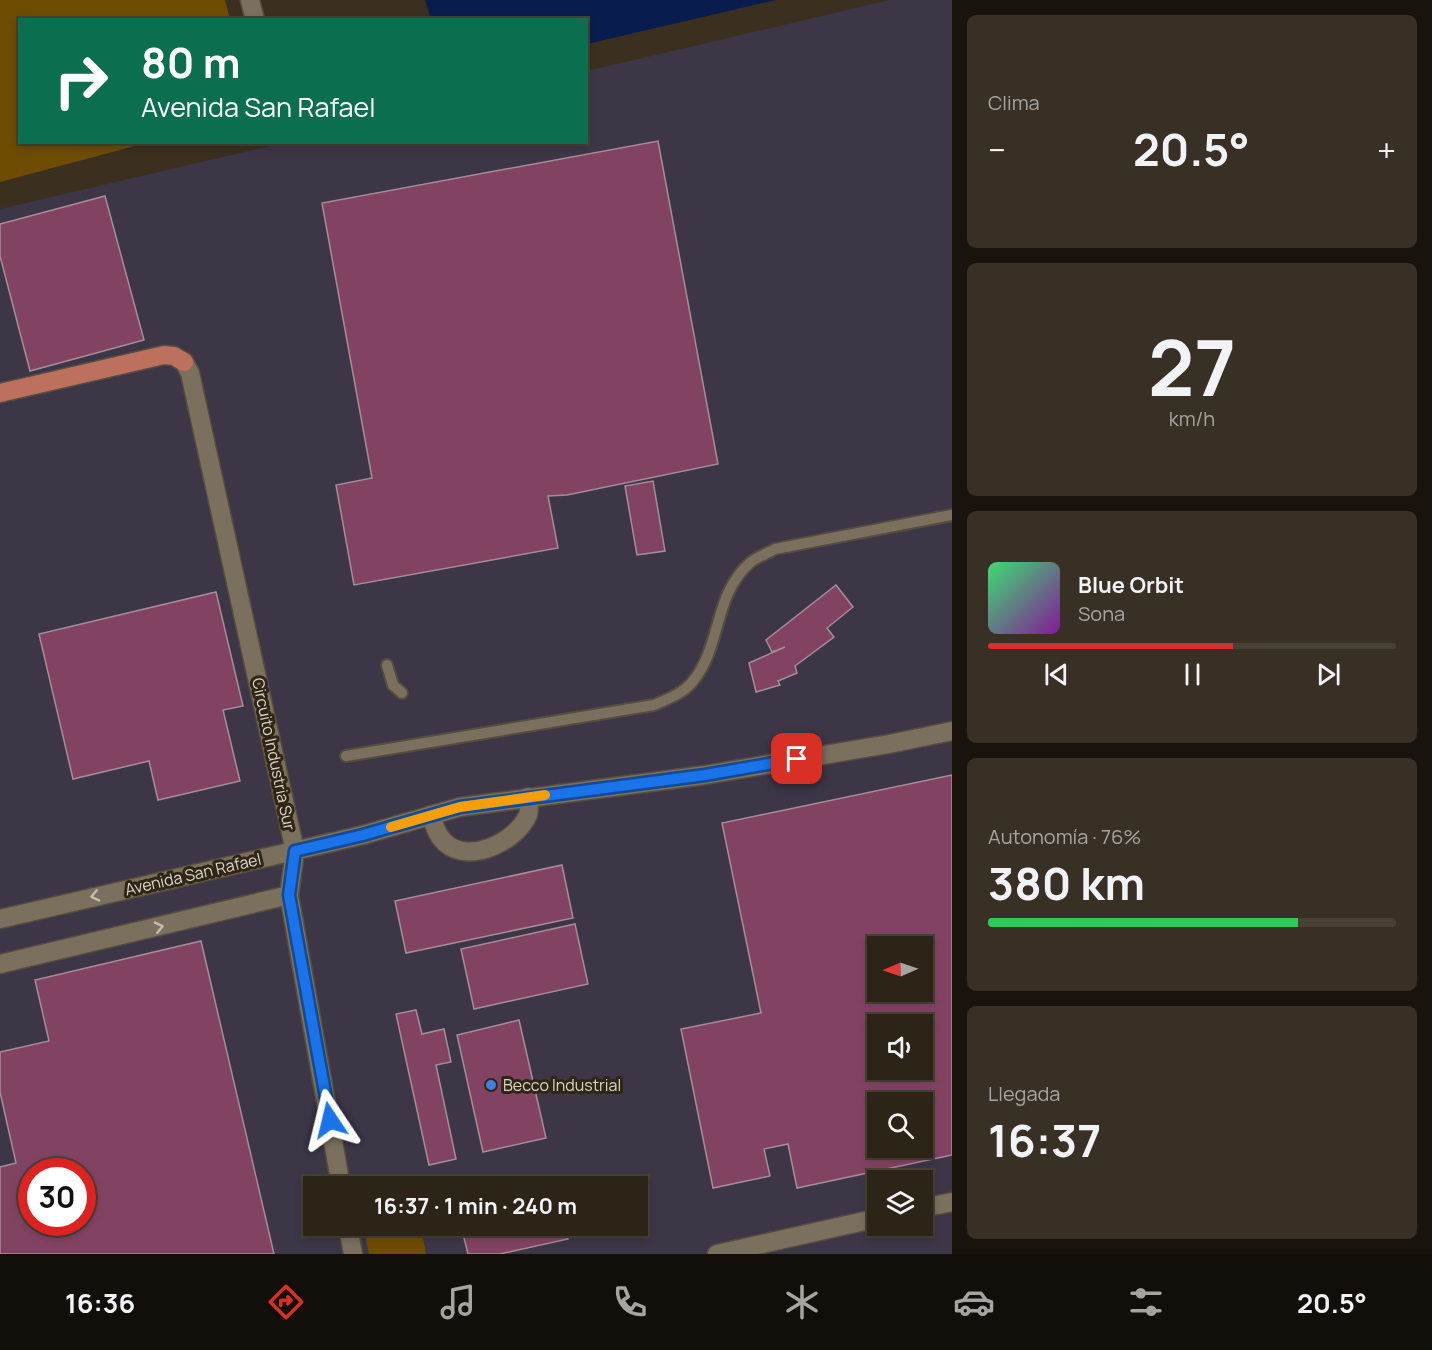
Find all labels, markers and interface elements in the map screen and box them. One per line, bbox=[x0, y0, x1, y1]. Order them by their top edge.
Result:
text: 80 m bbox=[141, 33, 241, 91]
icon: right bbox=[42, 42, 120, 120]
text: Avenida San Rafael bbox=[141, 88, 376, 125]
text: Clima bbox=[988, 89, 1040, 116]
text: 20.5° bbox=[1133, 118, 1250, 180]
text: − bbox=[988, 127, 1006, 172]
text: + bbox=[1377, 127, 1396, 172]
text: 27 bbox=[1148, 313, 1236, 419]
text: km/h bbox=[1169, 405, 1215, 432]
text: Blue Orbit bbox=[1078, 570, 1184, 600]
text: Sona bbox=[1078, 600, 1125, 627]
icon: previous bbox=[1040, 658, 1073, 691]
icon: pause bbox=[1176, 658, 1209, 691]
icon: next bbox=[1312, 658, 1345, 691]
street label: Circuito Industria Sur bbox=[247, 676, 301, 832]
pin bbox=[771, 733, 822, 784]
icon: arrive bbox=[780, 742, 813, 775]
text: Autonomía · 76% bbox=[988, 823, 1141, 850]
street label: Avenida San Rafael bbox=[123, 848, 263, 900]
text: 380 km bbox=[988, 852, 1145, 914]
one-way arrow bbox=[90, 889, 100, 902]
one-way arrow bbox=[154, 921, 164, 934]
north arrow bbox=[867, 936, 933, 1002]
map controls bbox=[867, 936, 933, 1236]
button: sound bbox=[867, 1014, 933, 1080]
place label: Becco Industrial bbox=[503, 1074, 621, 1096]
marker: Becco Industrial bbox=[484, 1078, 498, 1092]
text: Llegada bbox=[988, 1080, 1060, 1107]
position arrow bbox=[298, 1088, 362, 1152]
button: search bbox=[867, 1092, 933, 1158]
text: 16:37 bbox=[988, 1109, 1101, 1171]
speed limit sign: 30 bbox=[18, 1158, 96, 1236]
button: layers bbox=[867, 1170, 933, 1236]
text: 16:37 · 1 min · 240 m bbox=[374, 1191, 577, 1221]
icon: directions bbox=[265, 1281, 307, 1323]
icon: music bbox=[437, 1281, 479, 1323]
icon: phone bbox=[609, 1281, 651, 1323]
icon: climate bbox=[781, 1281, 823, 1323]
icon: car bbox=[953, 1281, 995, 1323]
icon: filters bbox=[1125, 1281, 1167, 1323]
text: 16:36 bbox=[65, 1284, 135, 1321]
text: 20.5° bbox=[1297, 1284, 1367, 1321]

